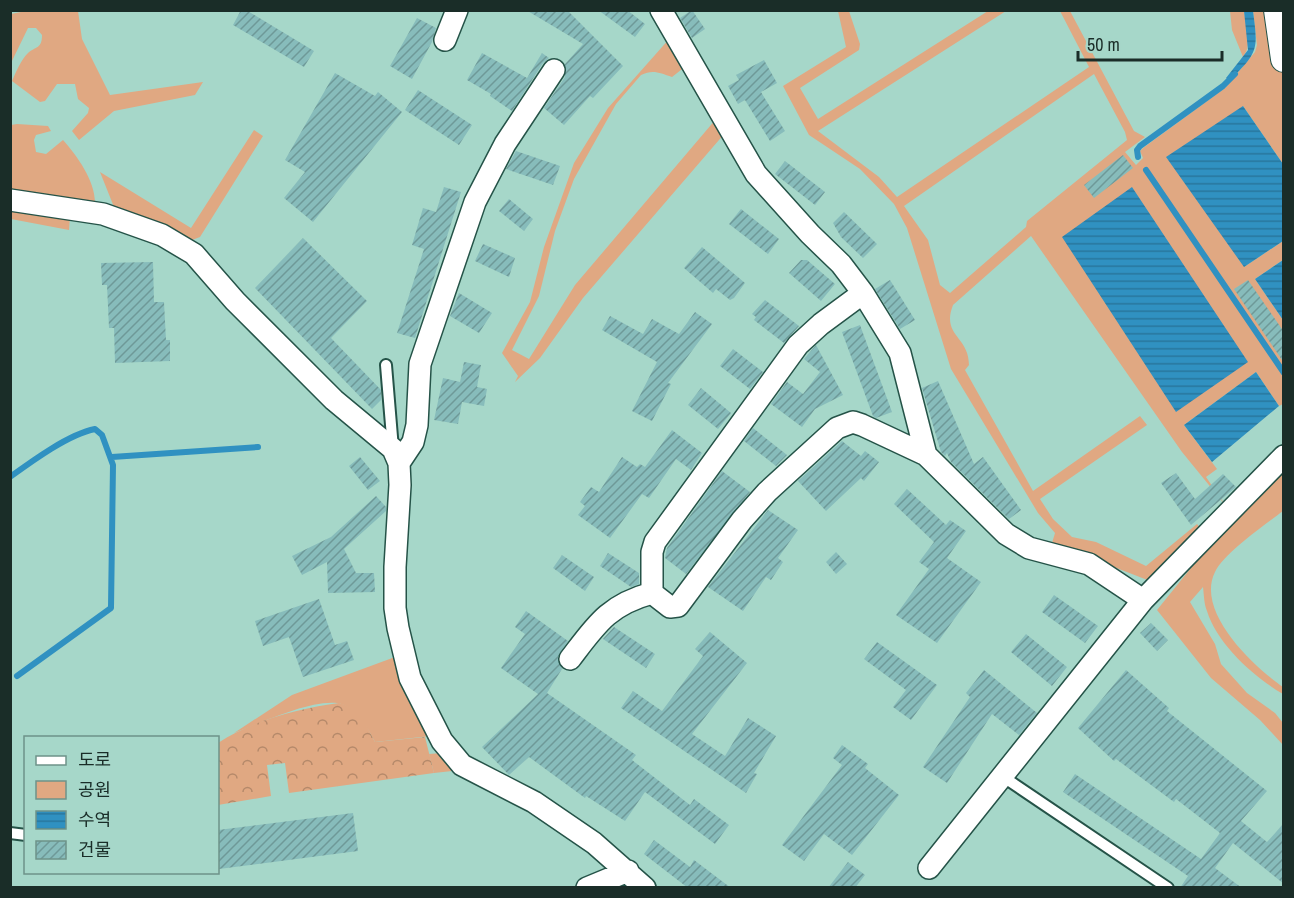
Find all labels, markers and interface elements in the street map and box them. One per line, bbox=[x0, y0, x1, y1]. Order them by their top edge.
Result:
scale bar bbox=[1078, 24, 1222, 62]
text: 50 m bbox=[1087, 32, 1120, 57]
legend bbox=[24, 736, 219, 874]
text: 도로 bbox=[78, 747, 111, 772]
text: 공원 bbox=[78, 777, 111, 802]
text: 수역 bbox=[78, 807, 111, 832]
text: 건물 bbox=[78, 837, 111, 862]

